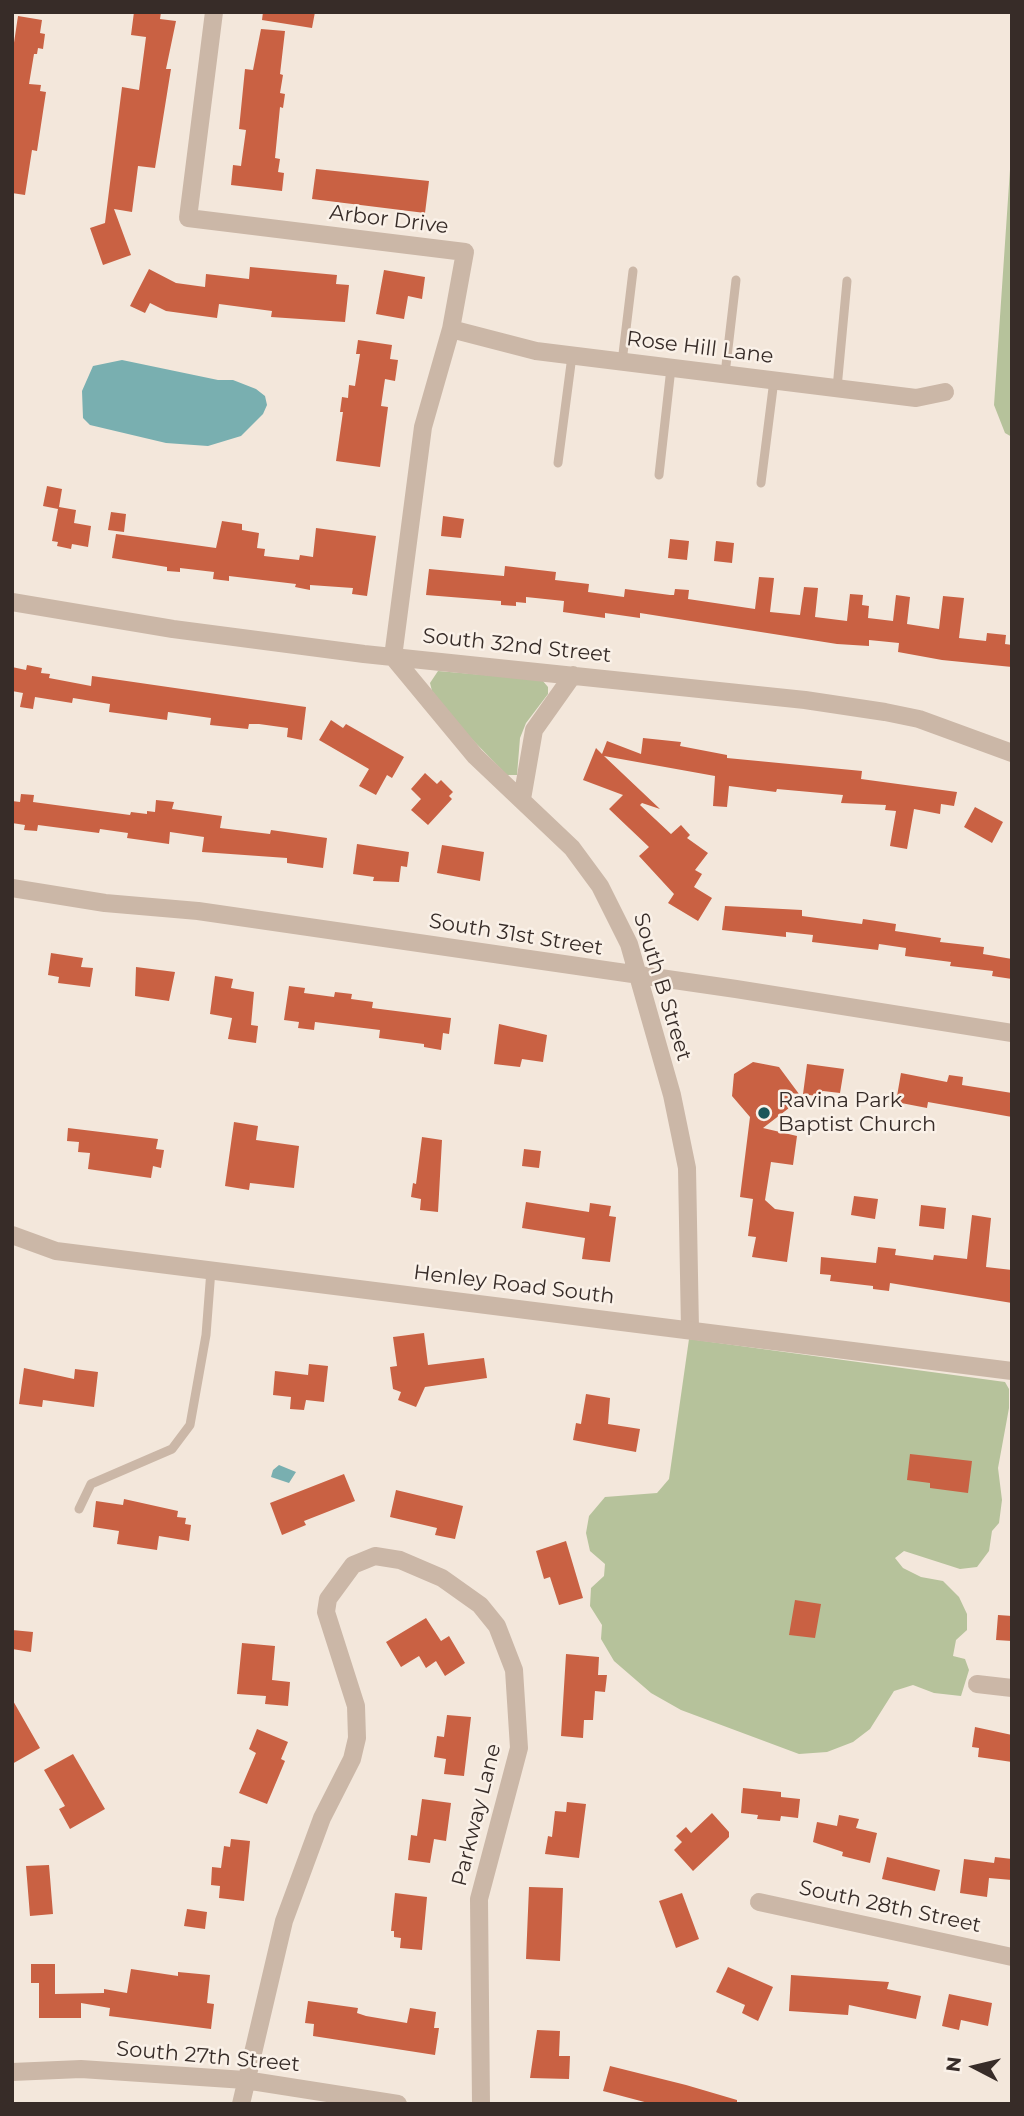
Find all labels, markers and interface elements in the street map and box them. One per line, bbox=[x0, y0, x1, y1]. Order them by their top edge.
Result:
street label: Arbor Drive bbox=[328, 200, 450, 240]
street label: Rose Hill Lane bbox=[625, 326, 775, 370]
street label: South 32nd Street bbox=[421, 624, 613, 668]
street label: South 31st Street bbox=[427, 909, 605, 961]
street label: South B Street bbox=[628, 910, 696, 1064]
place label: Ravina Park Baptist Church bbox=[778, 1088, 936, 1138]
marker: Ravina Park Baptist Church bbox=[756, 1105, 772, 1121]
street label: Henley Road South bbox=[412, 1260, 616, 1310]
street label: Parkway Lane bbox=[447, 1741, 507, 1889]
street label: South 28th Street bbox=[797, 1875, 983, 1939]
north arrow bbox=[940, 2032, 1010, 2102]
street label: South 27th Street bbox=[115, 2036, 301, 2078]
text: N bbox=[941, 2055, 966, 2073]

